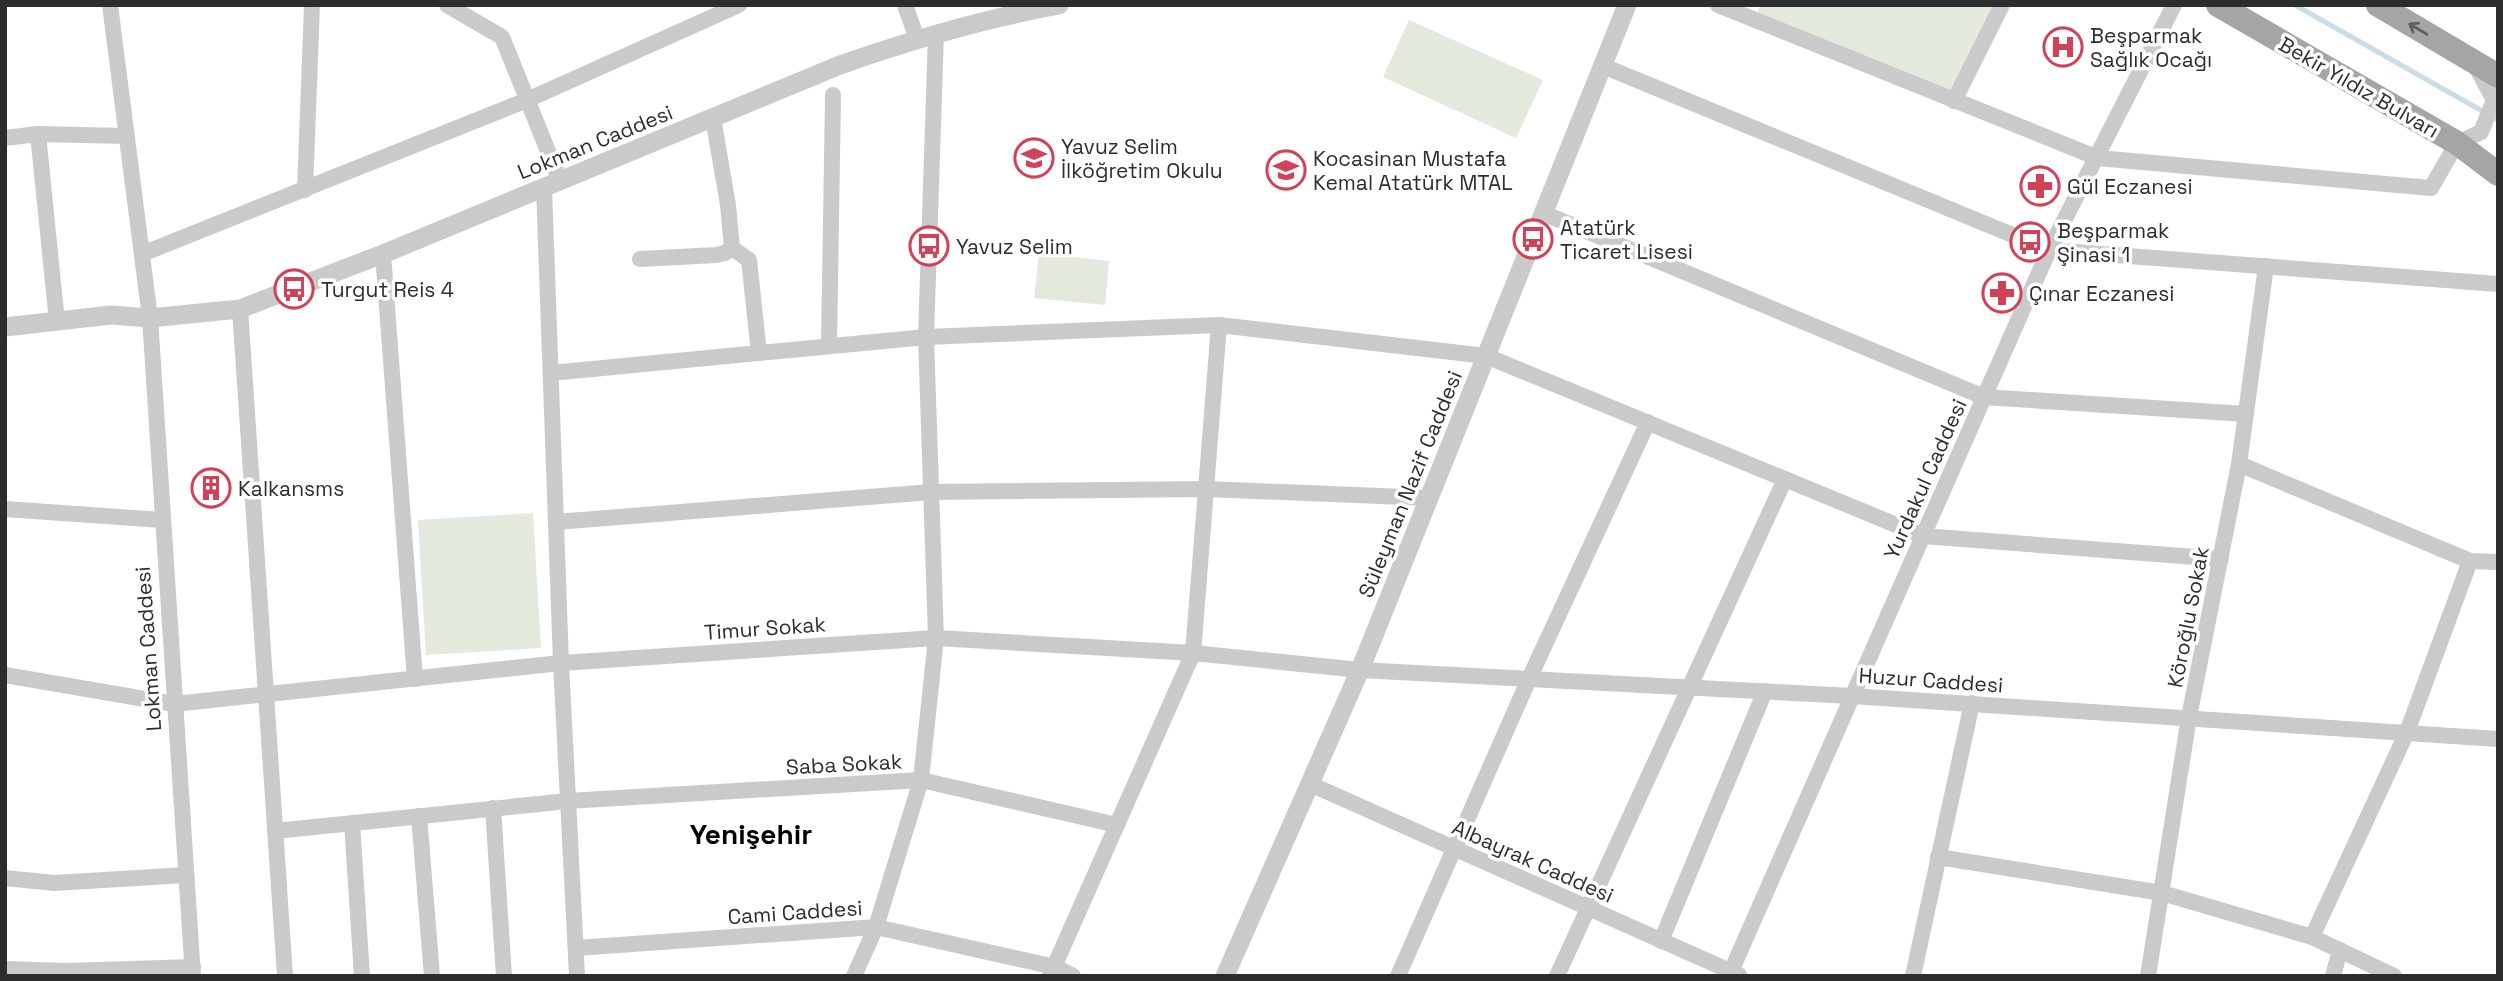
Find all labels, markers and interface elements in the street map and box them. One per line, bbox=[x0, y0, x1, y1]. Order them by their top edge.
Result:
place label: Beşparmak Sağlık Ocağı bbox=[2090, 22, 2212, 73]
one-way arrow bbox=[2408, 22, 2428, 36]
hospital icon: Beşparmak Sağlık Ocağı bbox=[2042, 26, 2084, 68]
street label: Bekir Yıldız Bulvarı bbox=[2274, 30, 2444, 144]
street label: Lokman Caddesi bbox=[513, 99, 677, 185]
place label: Yavuz Selim İlköğretim Okulu bbox=[1061, 133, 1223, 184]
school or university icon: Yavuz Selim İlköğretim Okulu bbox=[1013, 137, 1055, 179]
place label: Kocasinan Mustafa Kemal Atatürk MTAL bbox=[1313, 145, 1513, 196]
school or university icon: Kocasinan Mustafa Kemal Atatürk MTAL bbox=[1265, 149, 1307, 191]
pharmacy icon: Gül Eczanesi bbox=[2019, 165, 2061, 207]
place label: Gül Eczanesi bbox=[2067, 173, 2193, 200]
place label: Atatürk Ticaret Lisesi bbox=[1560, 214, 1693, 265]
place label: Beşparmak Şinasi 1 bbox=[2057, 217, 2169, 268]
bus stop icon: Atatürk Ticaret Lisesi bbox=[1512, 218, 1554, 260]
bus stop icon: Beşparmak Şinasi 1 bbox=[2009, 221, 2051, 263]
bus stop icon: Yavuz Selim bbox=[908, 225, 950, 267]
place label: Yavuz Selim bbox=[956, 233, 1073, 260]
bus stop icon: Turgut Reis 4 bbox=[273, 268, 315, 310]
pharmacy icon: Çınar Eczanesi bbox=[1981, 272, 2023, 314]
place label: Turgut Reis 4 bbox=[321, 276, 454, 303]
place label: Çınar Eczanesi bbox=[2029, 280, 2174, 307]
street label: Süleyman Nazif Caddesi bbox=[1352, 367, 1468, 601]
street label: Yurdakul Caddesi bbox=[1878, 395, 1972, 563]
building icon: Kalkansms bbox=[190, 467, 232, 509]
place label: Kalkansms bbox=[238, 475, 344, 502]
street label: Köroğlu Sokak bbox=[2161, 544, 2215, 690]
street label: Lokman Caddesi bbox=[129, 566, 167, 732]
street label: Timur Sokak bbox=[703, 610, 827, 646]
street label: Huzur Caddesi bbox=[1858, 661, 2004, 699]
street label: Saba Sokak bbox=[785, 747, 903, 781]
street label: Albayrak Caddesi bbox=[1448, 813, 1618, 909]
district label: Yenişehir bbox=[690, 816, 812, 852]
street label: Cami Caddesi bbox=[727, 894, 863, 930]

